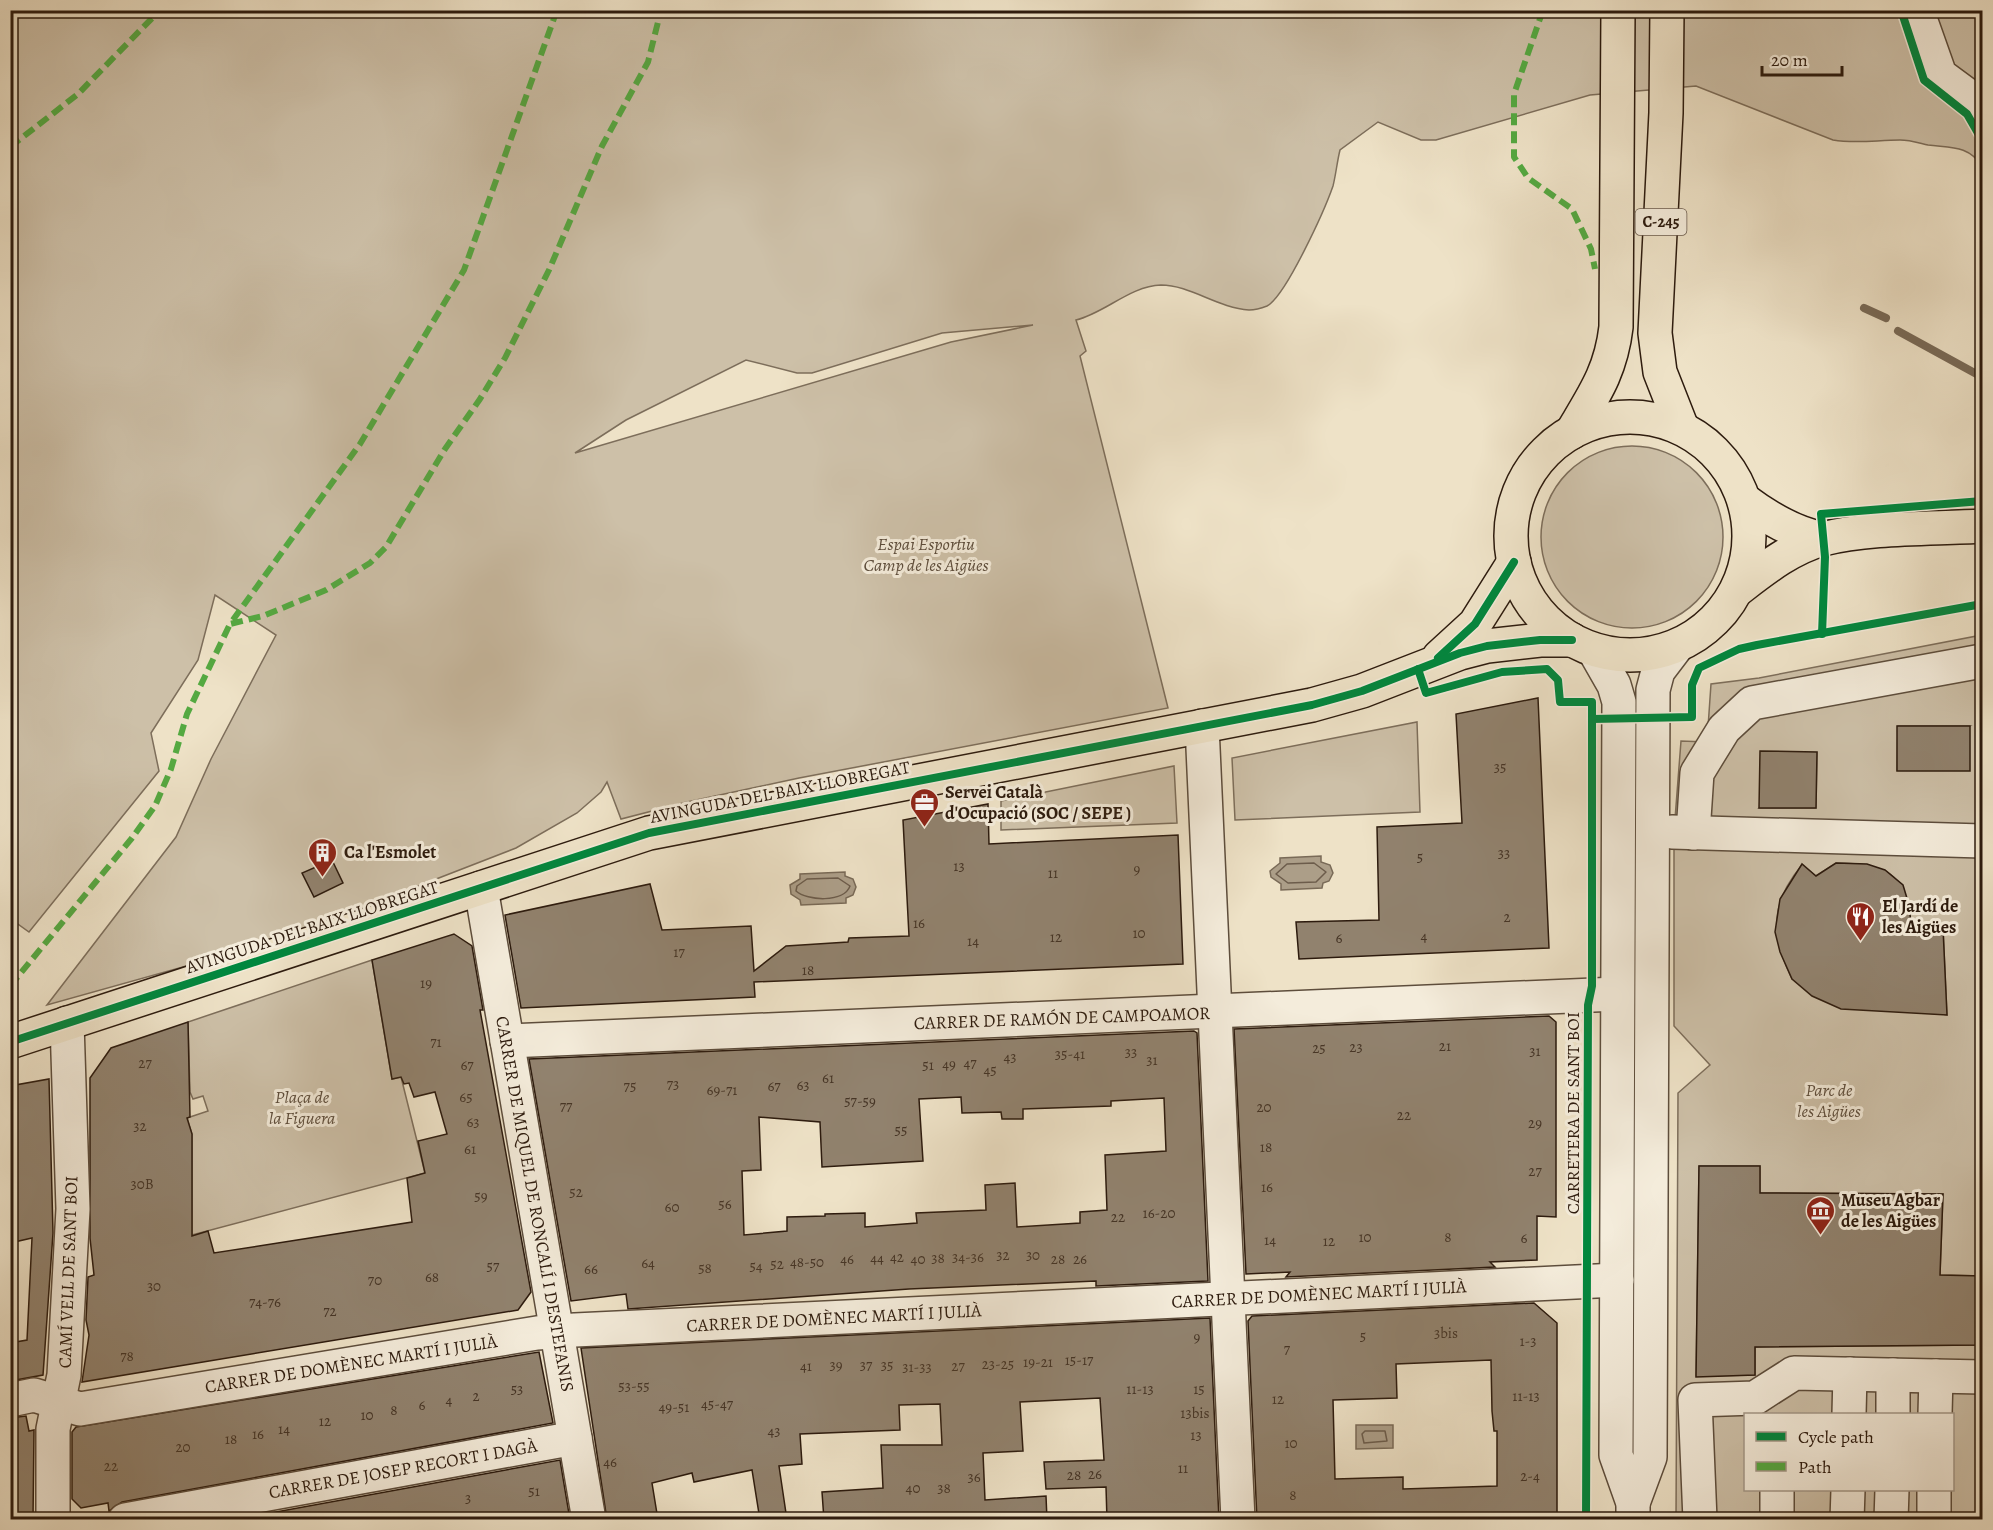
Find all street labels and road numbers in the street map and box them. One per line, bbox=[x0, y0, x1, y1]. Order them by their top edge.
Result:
road number: C-245 bbox=[1636, 209, 1686, 235]
street label: AVINGUDA DEL BAIX LLOBREGAT bbox=[647, 755, 912, 829]
street label: AVINGUDA DEL BAIX LLOBREGAT bbox=[182, 875, 442, 980]
street label: CARRER DE RAMÓN DE CAMPOAMOR bbox=[913, 1001, 1211, 1035]
street label: CARRETERA DE SANT BOI bbox=[1561, 1012, 1585, 1214]
street label: CARRER DE MIQUEL DE RONCALÍ I DESTEFANIS bbox=[490, 1014, 580, 1394]
street label: CAMÍ VELL DE SANT BOI bbox=[53, 1175, 83, 1369]
street label: CARRER DE DOMÈNEC MARTÍ I JULIÀ bbox=[1171, 1274, 1468, 1314]
street label: CARRER DE DOMÈNEC MARTÍ I JULIÀ bbox=[686, 1298, 983, 1338]
street label: CARRER DE DOMÈNEC MARTÍ I JULIÀ bbox=[203, 1329, 499, 1399]
street label: CARRER DE JOSEP RECORT I DAGÀ bbox=[267, 1433, 540, 1504]

